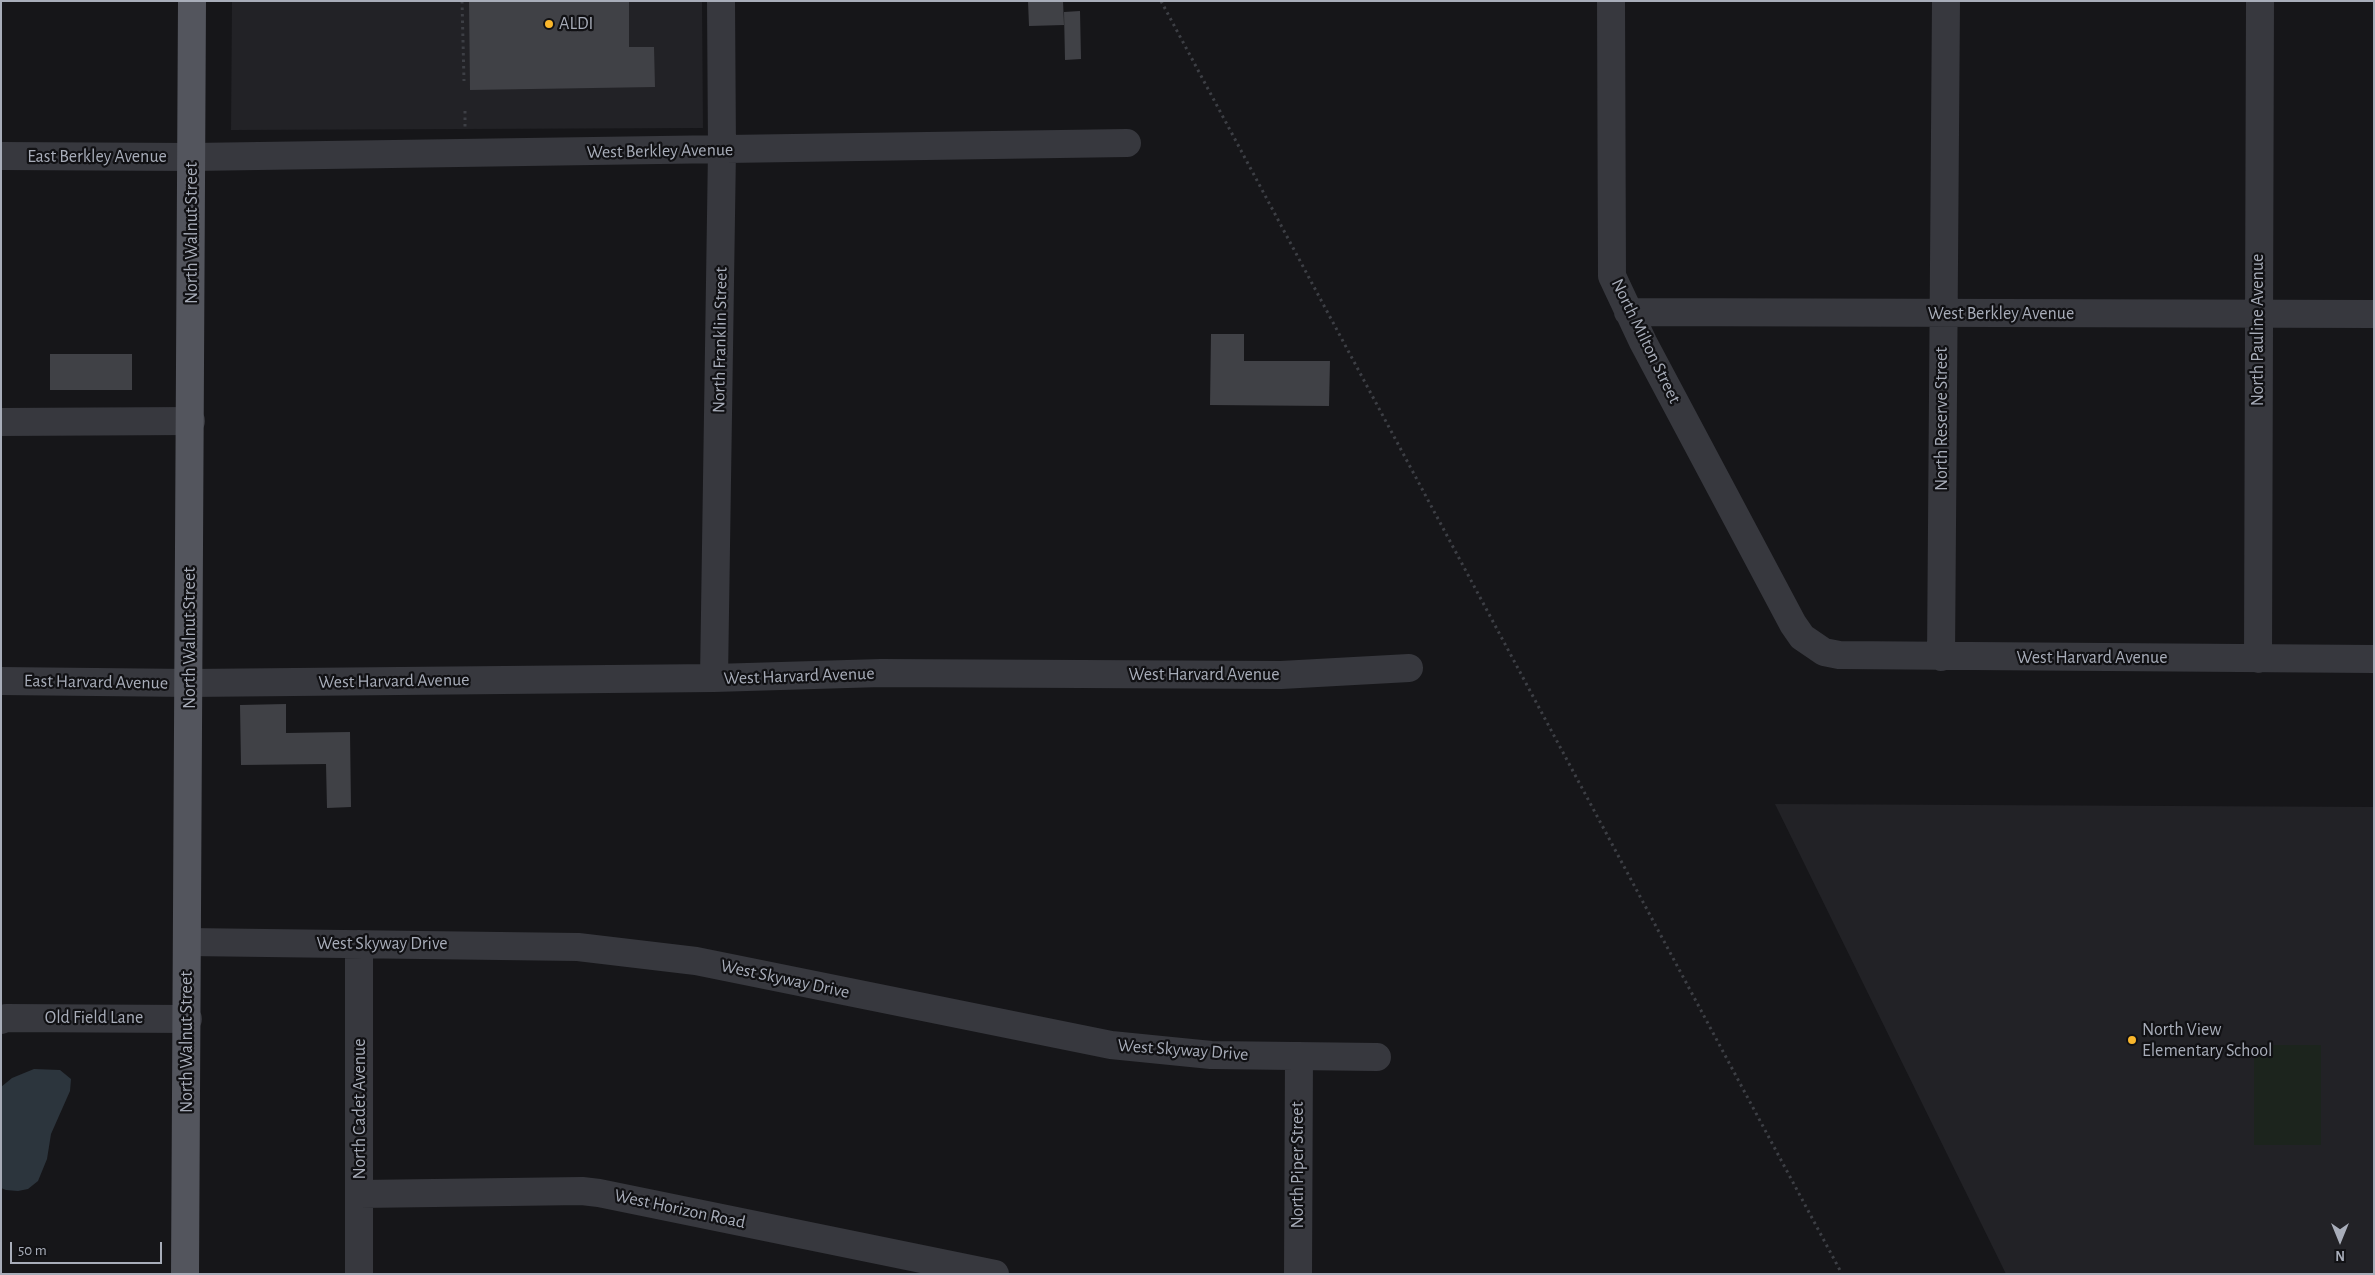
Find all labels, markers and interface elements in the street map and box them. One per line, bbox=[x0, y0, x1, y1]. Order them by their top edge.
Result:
place label: ALDI bbox=[559, 13, 593, 35]
marker: ALDI bbox=[543, 18, 555, 30]
street label: West Berkley Avenue bbox=[586, 139, 734, 163]
street label: East Berkley Avenue bbox=[27, 146, 167, 168]
street label: North Walnut Street bbox=[181, 162, 203, 304]
street label: North Pauline Avenue bbox=[2247, 254, 2269, 406]
street label: North Franklin Street bbox=[708, 267, 732, 413]
street label: North Milton Street bbox=[1606, 275, 1686, 407]
street label: West Berkley Avenue bbox=[1928, 303, 2074, 325]
street label: North Reserve Street bbox=[1931, 347, 1953, 491]
street label: North Walnut Street bbox=[179, 567, 201, 709]
street label: West Harvard Avenue bbox=[2016, 647, 2168, 669]
street label: West Harvard Avenue bbox=[723, 663, 875, 689]
street label: West Harvard Avenue bbox=[1128, 664, 1280, 686]
street label: West Harvard Avenue bbox=[318, 669, 470, 693]
street label: East Harvard Avenue bbox=[24, 670, 168, 694]
street label: West Skyway Drive bbox=[316, 933, 448, 955]
street label: West Skyway Drive bbox=[719, 955, 851, 1003]
street label: North Walnut Street bbox=[176, 971, 198, 1113]
street label: Old Field Lane bbox=[45, 1007, 143, 1029]
place label: North View Elementary School bbox=[2142, 1019, 2272, 1062]
marker: North View Elementary School bbox=[2126, 1034, 2138, 1046]
street label: West Skyway Drive bbox=[1117, 1035, 1249, 1065]
street label: North Cadet Avenue bbox=[349, 1039, 371, 1179]
street label: North Piper Street bbox=[1287, 1102, 1309, 1228]
street label: West Horizon Road bbox=[612, 1185, 748, 1233]
north arrow bbox=[2315, 1215, 2365, 1265]
scale bar bbox=[12, 1232, 165, 1264]
text: 50 m bbox=[18, 1243, 47, 1258]
text: N bbox=[2335, 1248, 2345, 1262]

